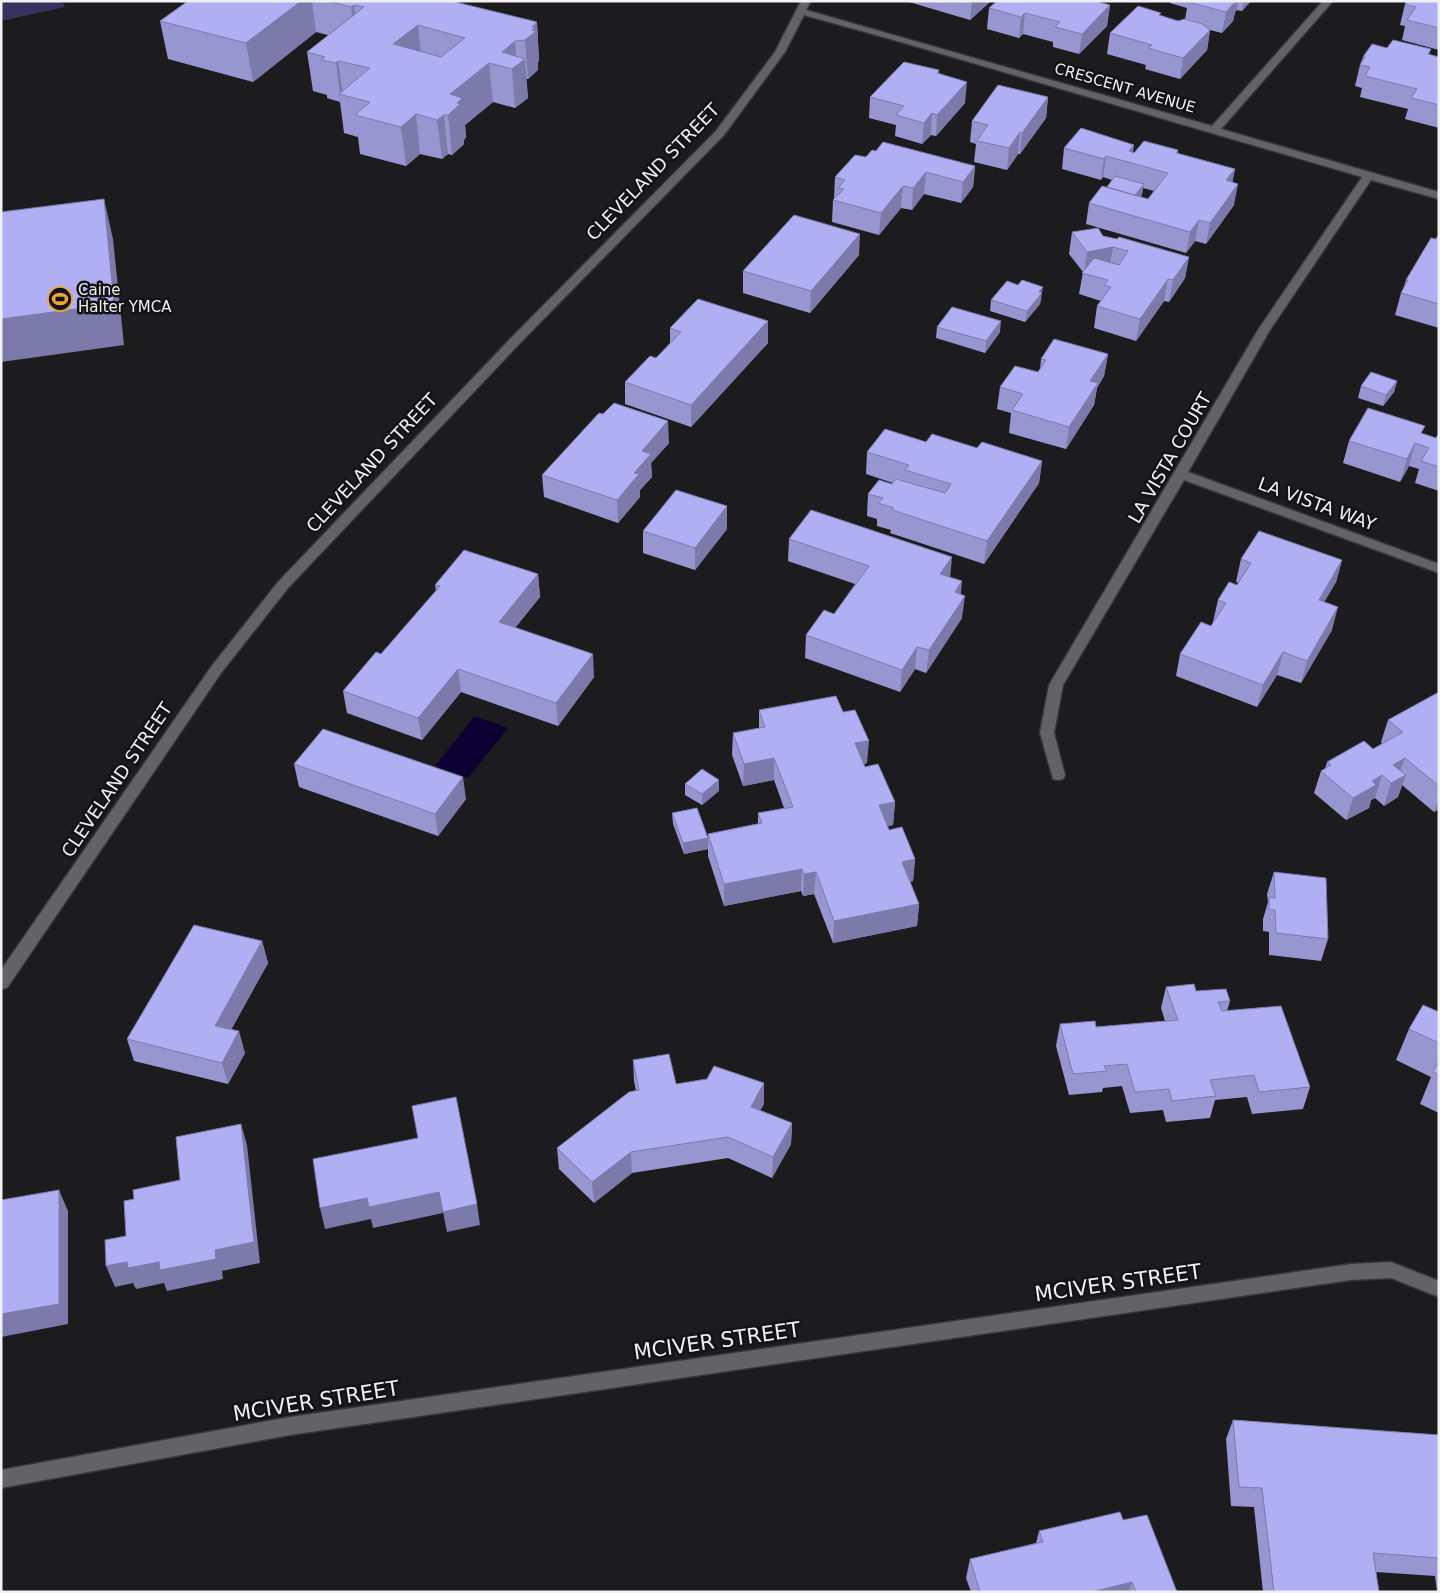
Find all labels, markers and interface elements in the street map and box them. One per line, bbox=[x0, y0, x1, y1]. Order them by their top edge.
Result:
street label: CRESCENT AVENUE bbox=[1052, 59, 1198, 117]
street label: CLEVELAND STREET bbox=[582, 98, 724, 244]
place label: Caine Halter YMCA bbox=[78, 281, 172, 316]
sports icon: Caine Halter YMCA bbox=[47, 286, 73, 312]
street label: CLEVELAND STREET bbox=[302, 388, 442, 536]
street label: LA VISTA COURT bbox=[1124, 388, 1216, 527]
street label: LA VISTA WAY bbox=[1255, 472, 1380, 535]
street label: CLEVELAND STREET bbox=[57, 698, 177, 861]
street label: MCIVER STREET bbox=[1033, 1259, 1203, 1307]
street label: MCIVER STREET bbox=[632, 1317, 802, 1365]
street label: MCIVER STREET bbox=[231, 1376, 401, 1426]

